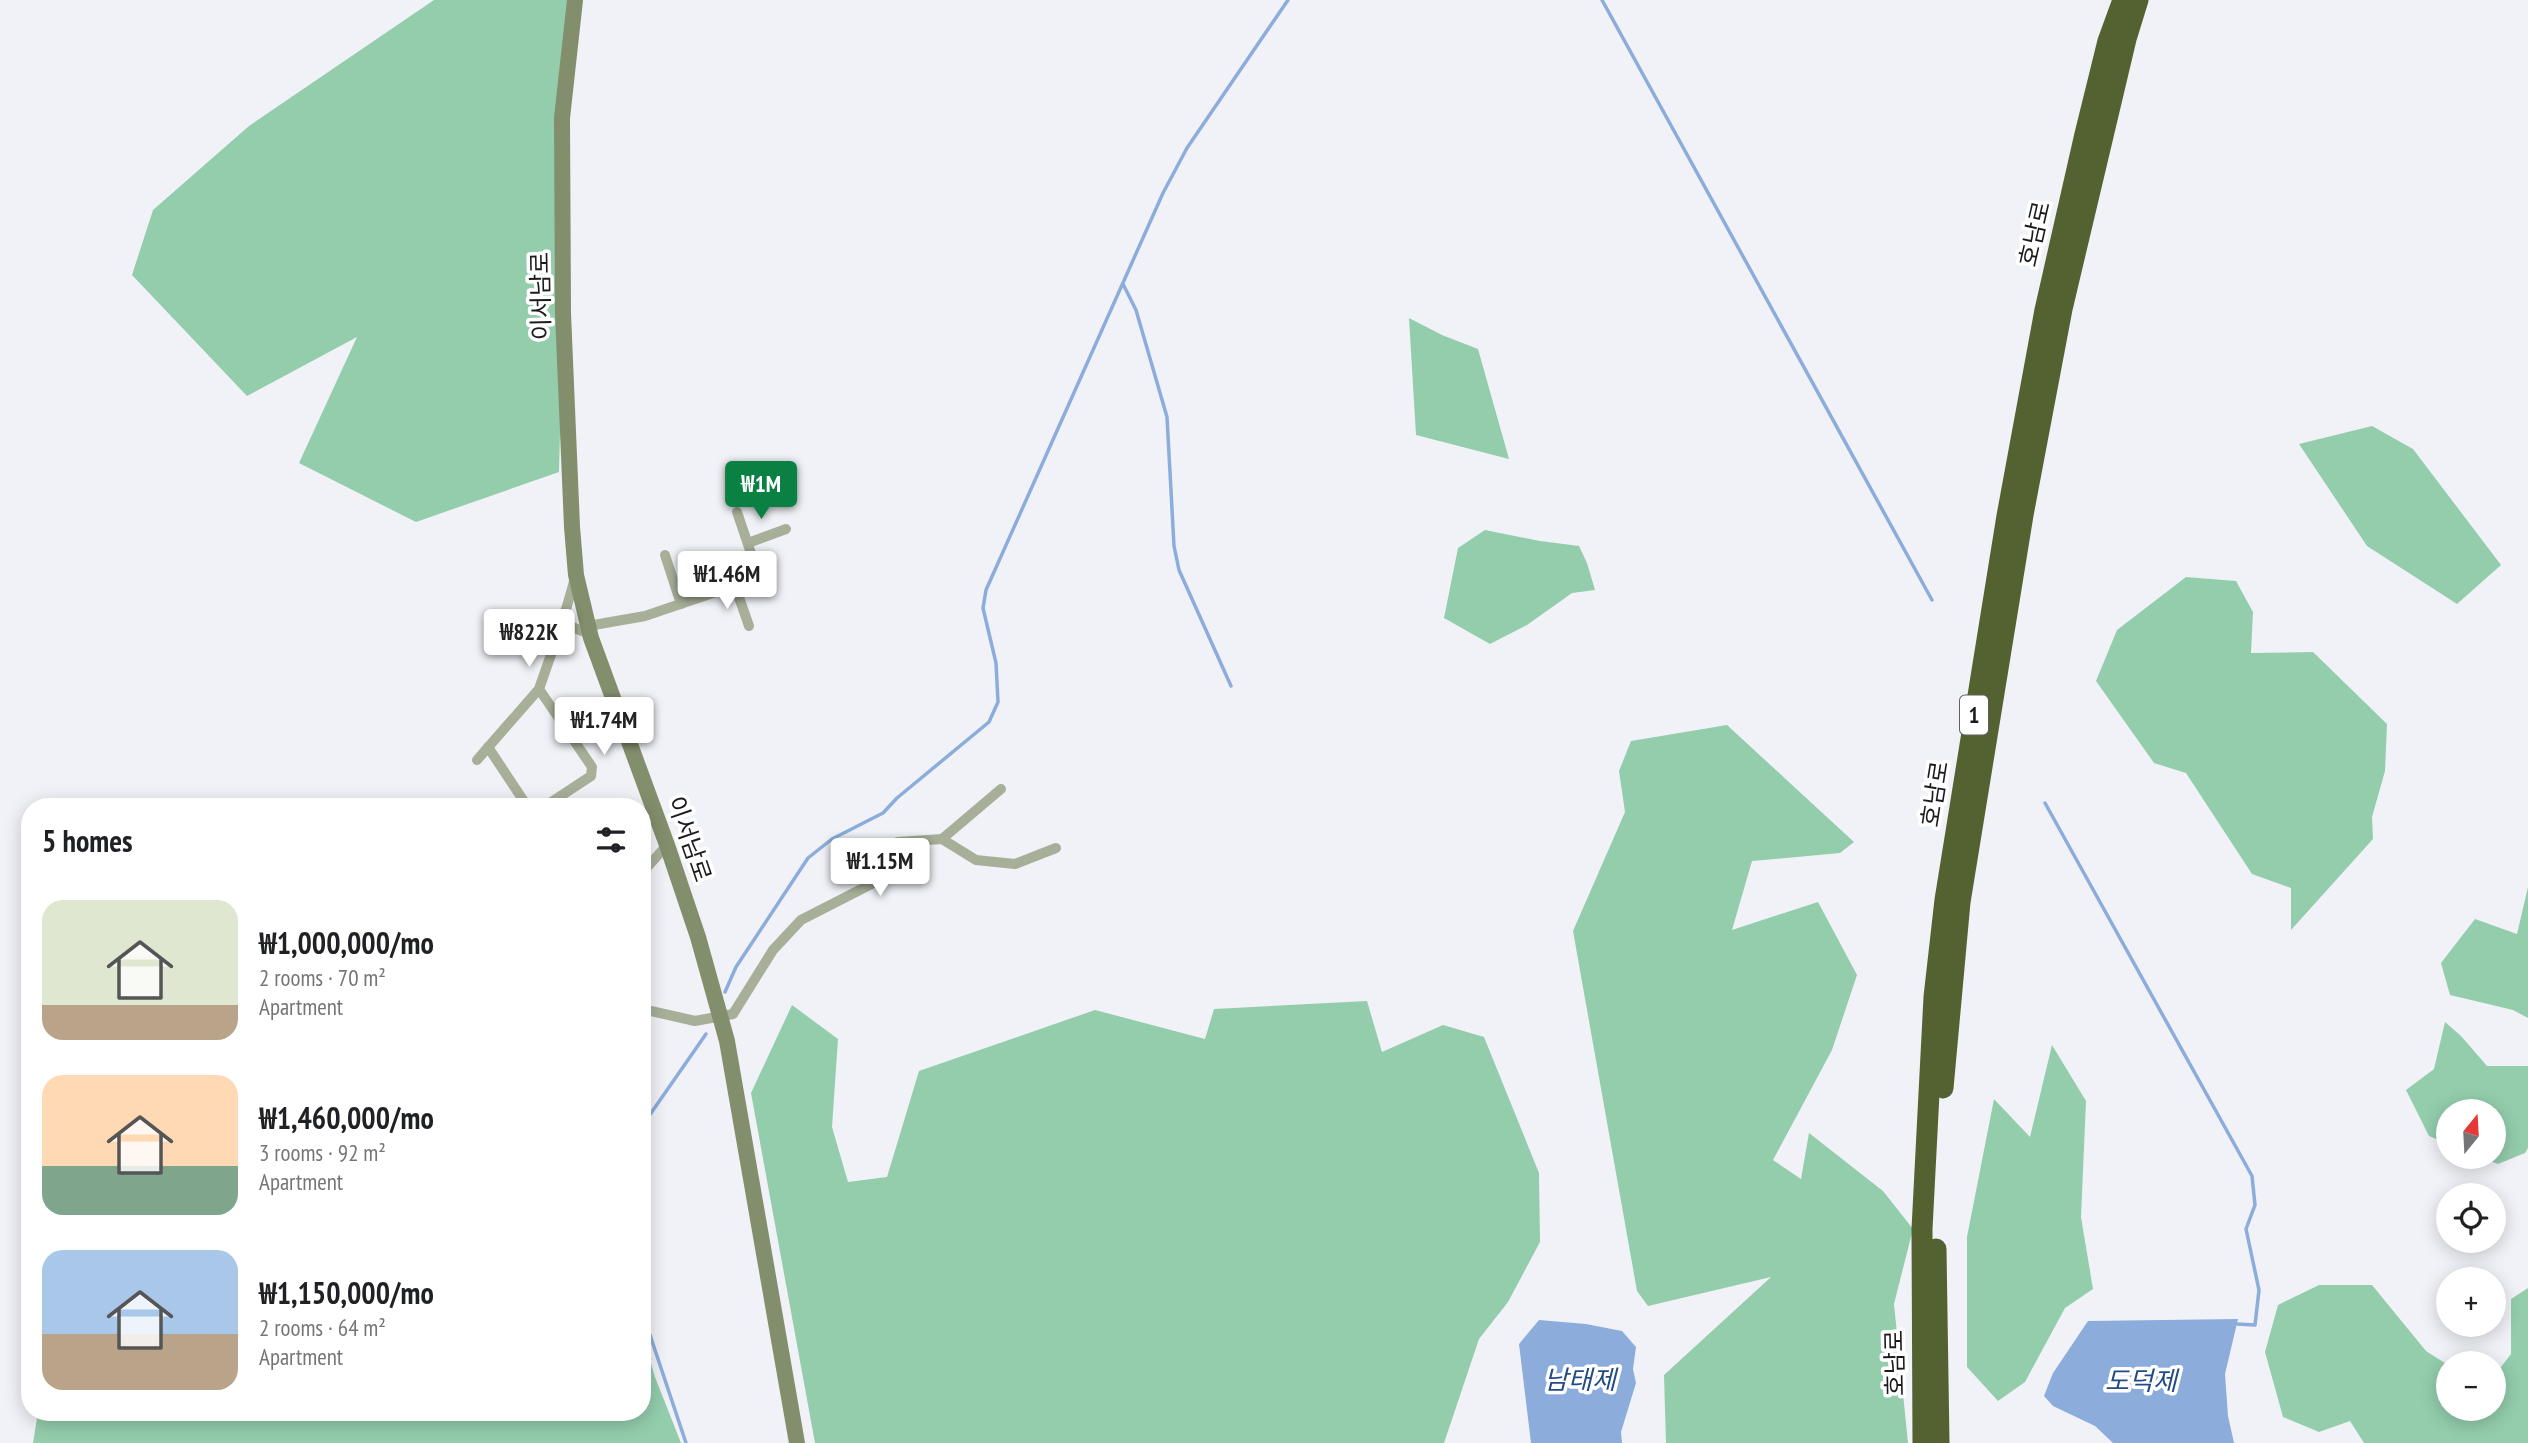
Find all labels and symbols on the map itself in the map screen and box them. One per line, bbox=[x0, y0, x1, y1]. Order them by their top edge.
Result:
street label: 호남로 bbox=[2012, 198, 2057, 270]
street label: 이서남로 bbox=[524, 252, 557, 340]
pin: ₩1M bbox=[727, 462, 795, 521]
pin: ₩1.46M bbox=[670, 552, 784, 611]
pin: ₩822K bbox=[480, 610, 578, 669]
road number: 1 bbox=[1960, 695, 1988, 734]
pin: ₩1.74M bbox=[547, 698, 661, 757]
street label: 호남로 bbox=[1914, 759, 1955, 829]
street label: 이서남로 bbox=[660, 792, 719, 886]
pin: ₩1.15M bbox=[823, 838, 937, 898]
north arrow bbox=[2436, 1099, 2506, 1169]
street label: 호남로 bbox=[1878, 1330, 1911, 1396]
water label: 남태제 bbox=[1544, 1363, 1619, 1396]
water label: 도덕제 bbox=[2105, 1364, 2180, 1397]

